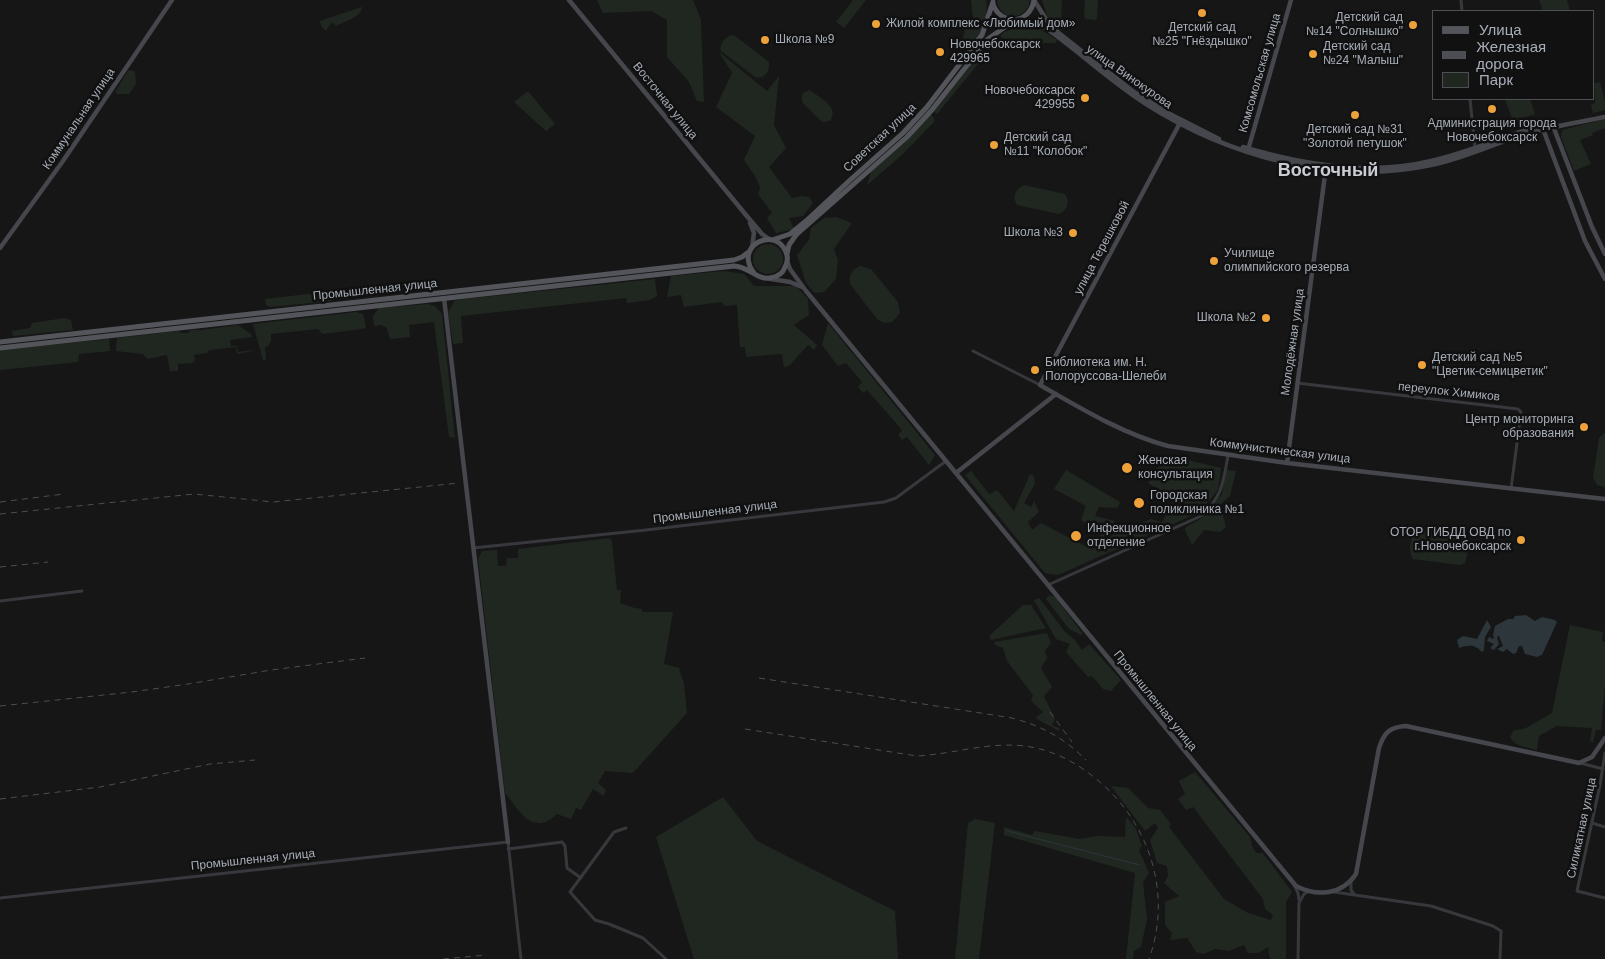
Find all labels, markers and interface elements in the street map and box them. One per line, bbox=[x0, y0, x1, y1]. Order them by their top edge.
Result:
marker: Детский сад №25 "Гнёздышко" bbox=[1196, 7, 1208, 19]
legend bbox=[1432, 10, 1595, 100]
place label: Детский сад №14 "Солнышко" bbox=[1306, 11, 1403, 39]
street label: Комсомольская улица bbox=[1236, 12, 1284, 134]
place label: Жилой комплекс «Любимый дом» bbox=[886, 17, 1075, 31]
marker: Жилой комплекс «Любимый дом» bbox=[870, 18, 882, 30]
marker: Детский сад №14 "Солнышко" bbox=[1407, 19, 1419, 31]
place label: Детский сад №25 "Гнёздышко" bbox=[1152, 21, 1252, 49]
text: Улица bbox=[1479, 21, 1522, 38]
place label: Школа №9 bbox=[775, 33, 834, 47]
marker: Школа №9 bbox=[759, 34, 771, 46]
place label: Новочебоксарск 429965 bbox=[950, 38, 1040, 66]
text: Железная дорога bbox=[1476, 38, 1546, 72]
place label: Детский сад №24 "Малыш" bbox=[1323, 40, 1403, 68]
street label: улица Винокурова bbox=[1083, 42, 1175, 112]
marker: Новочебоксарск 429965 bbox=[934, 46, 946, 58]
marker: Детский сад №24 "Малыш" bbox=[1307, 48, 1319, 60]
street label: Восточная улица bbox=[630, 60, 700, 142]
street label: Коммунальная улица bbox=[40, 66, 118, 172]
text: Парк bbox=[1479, 71, 1513, 88]
place label: Новочебоксарск 429955 bbox=[985, 84, 1075, 112]
marker: Новочебоксарск 429955 bbox=[1079, 92, 1091, 104]
street label: Советская улица bbox=[841, 101, 919, 175]
marker: Администрация города Новочебоксарск bbox=[1486, 103, 1498, 115]
marker: Детский сад №31 "Золотой петушок" bbox=[1349, 109, 1361, 121]
place label: Администрация города Новочебоксарск bbox=[1427, 117, 1557, 145]
place label: Детский сад №31 "Золотой петушок" bbox=[1303, 123, 1407, 151]
place label: Детский сад №11 "Колобок" bbox=[1004, 131, 1087, 159]
marker: Детский сад №11 "Колобок" bbox=[988, 139, 1000, 151]
district label: Восточный bbox=[1278, 160, 1378, 182]
street label: улица Терешковой bbox=[1071, 199, 1133, 297]
place label: Школа №3 bbox=[1004, 226, 1063, 240]
marker: Школа №3 bbox=[1067, 227, 1079, 239]
place label: Училище олимпийского резерва bbox=[1224, 247, 1349, 275]
marker: Училище олимпийского резерва bbox=[1208, 255, 1220, 267]
street label: Промышленная улица bbox=[312, 276, 438, 304]
street label: Молодёжная улица bbox=[1278, 288, 1308, 396]
place label: Школа №2 bbox=[1197, 311, 1256, 325]
marker: Школа №2 bbox=[1260, 312, 1272, 324]
place label: Детский сад №5 "Цветик-семицветик" bbox=[1432, 351, 1548, 379]
place label: Библиотека им. Н. Полоруссова-Шелеби bbox=[1045, 356, 1166, 384]
marker: Детский сад №5 "Цветик-семицветик" bbox=[1416, 359, 1428, 371]
marker: Библиотека им. Н. Полоруссова-Шелеби bbox=[1029, 364, 1041, 376]
street label: переулок Химиков bbox=[1397, 379, 1501, 405]
place label: Центр мониторинга образования bbox=[1465, 413, 1574, 441]
marker: Центр мониторинга образования bbox=[1578, 421, 1590, 433]
street label: Коммунистическая улица bbox=[1209, 435, 1351, 467]
place label: Женская консультация bbox=[1138, 454, 1213, 482]
marker: Женская консультация bbox=[1120, 461, 1134, 475]
place label: Городская поликлиника №1 bbox=[1150, 489, 1244, 517]
marker: Городская поликлиника №1 bbox=[1132, 496, 1146, 510]
street label: Промышленная улица bbox=[652, 497, 778, 527]
place label: Инфекционное отделение bbox=[1087, 522, 1171, 550]
place label: ОТОР ГИБДД ОВД по г.Новочебоксарск bbox=[1390, 526, 1511, 554]
marker: Инфекционное отделение bbox=[1069, 529, 1083, 543]
marker: ОТОР ГИБДД ОВД по г.Новочебоксарск bbox=[1515, 534, 1527, 546]
street label: Промышленная улица bbox=[1110, 648, 1200, 754]
street label: Силикатная улица bbox=[1564, 776, 1600, 880]
street label: Промышленная улица bbox=[190, 846, 316, 874]

